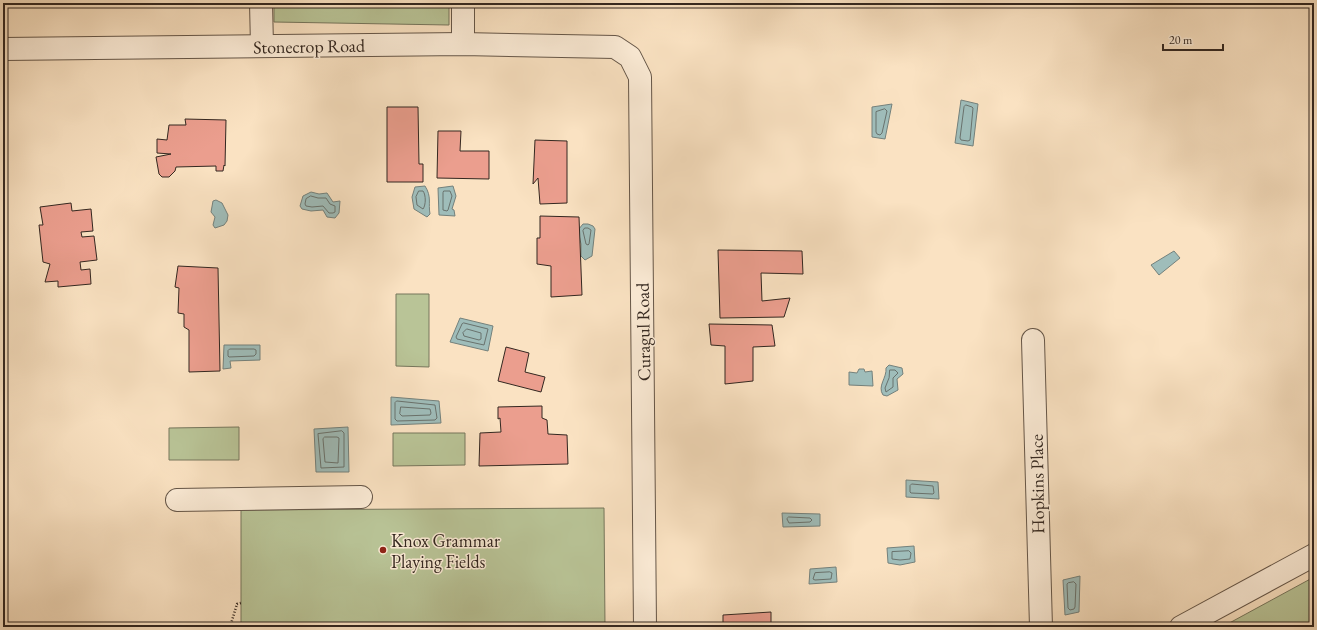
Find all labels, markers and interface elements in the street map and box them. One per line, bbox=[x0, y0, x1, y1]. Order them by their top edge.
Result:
scale bar bbox=[1163, 26, 1223, 52]
text: 20 m bbox=[1169, 32, 1193, 48]
street label: Stonecrop Road bbox=[253, 34, 366, 58]
street label: Curagul Road bbox=[631, 282, 655, 381]
street label: Hopkins Place bbox=[1025, 434, 1049, 534]
place label: Knox Grammar Playing Fields bbox=[391, 529, 500, 573]
marker: Knox Grammar Playing Fields bbox=[378, 545, 388, 555]

